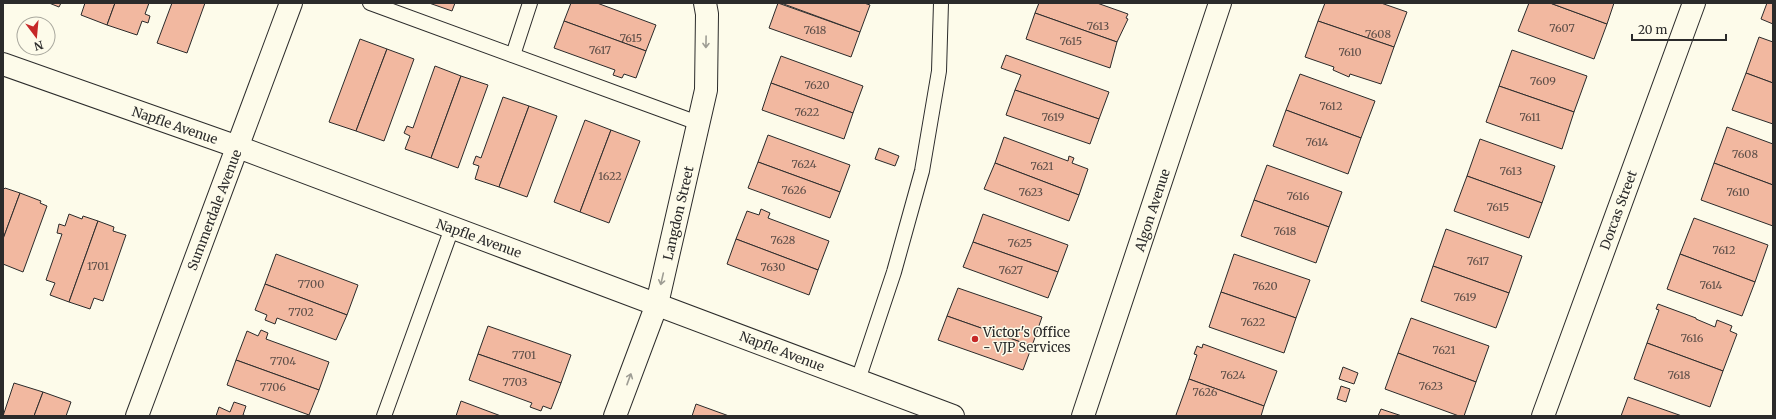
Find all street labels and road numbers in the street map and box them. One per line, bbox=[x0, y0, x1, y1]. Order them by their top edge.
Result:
street label: Napfle Avenue bbox=[130, 103, 220, 148]
street label: Summerdale Avenue bbox=[184, 147, 245, 273]
street label: Langdon Street bbox=[659, 164, 698, 262]
street label: Algon Avenue bbox=[1131, 166, 1174, 255]
street label: Dorcas Street bbox=[1596, 168, 1641, 252]
street label: Napfle Avenue bbox=[434, 215, 524, 262]
street label: Napfle Avenue bbox=[737, 328, 827, 376]

